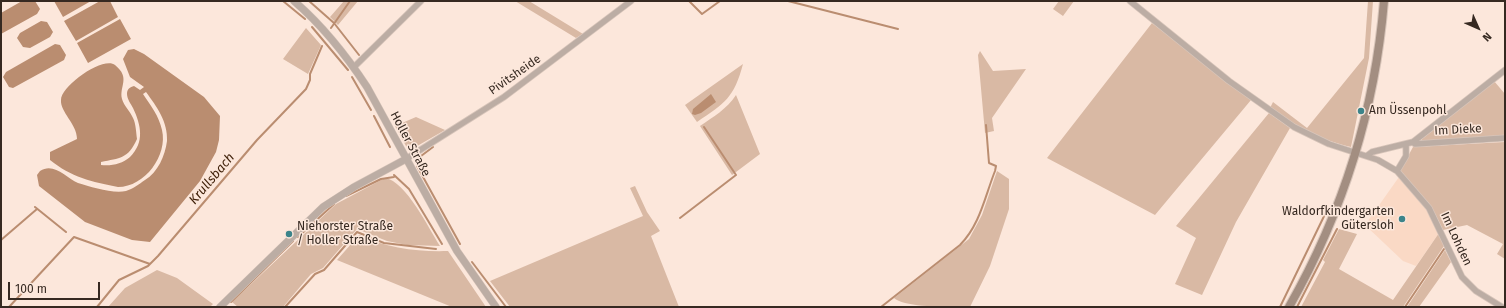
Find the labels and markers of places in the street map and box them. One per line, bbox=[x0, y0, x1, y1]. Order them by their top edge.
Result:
place label: Am Üssenpohl bbox=[1369, 104, 1447, 118]
marker: Am Üssenpohl bbox=[1356, 106, 1366, 116]
place label: Waldorfkindergarten Gütersloh bbox=[1282, 205, 1394, 233]
marker: Waldorfkindergarten Gütersloh bbox=[1397, 214, 1407, 224]
place label: Niehorster Straße / Holler Straße bbox=[297, 220, 393, 248]
marker: Niehorster Straße / Holler Straße bbox=[284, 229, 294, 239]

